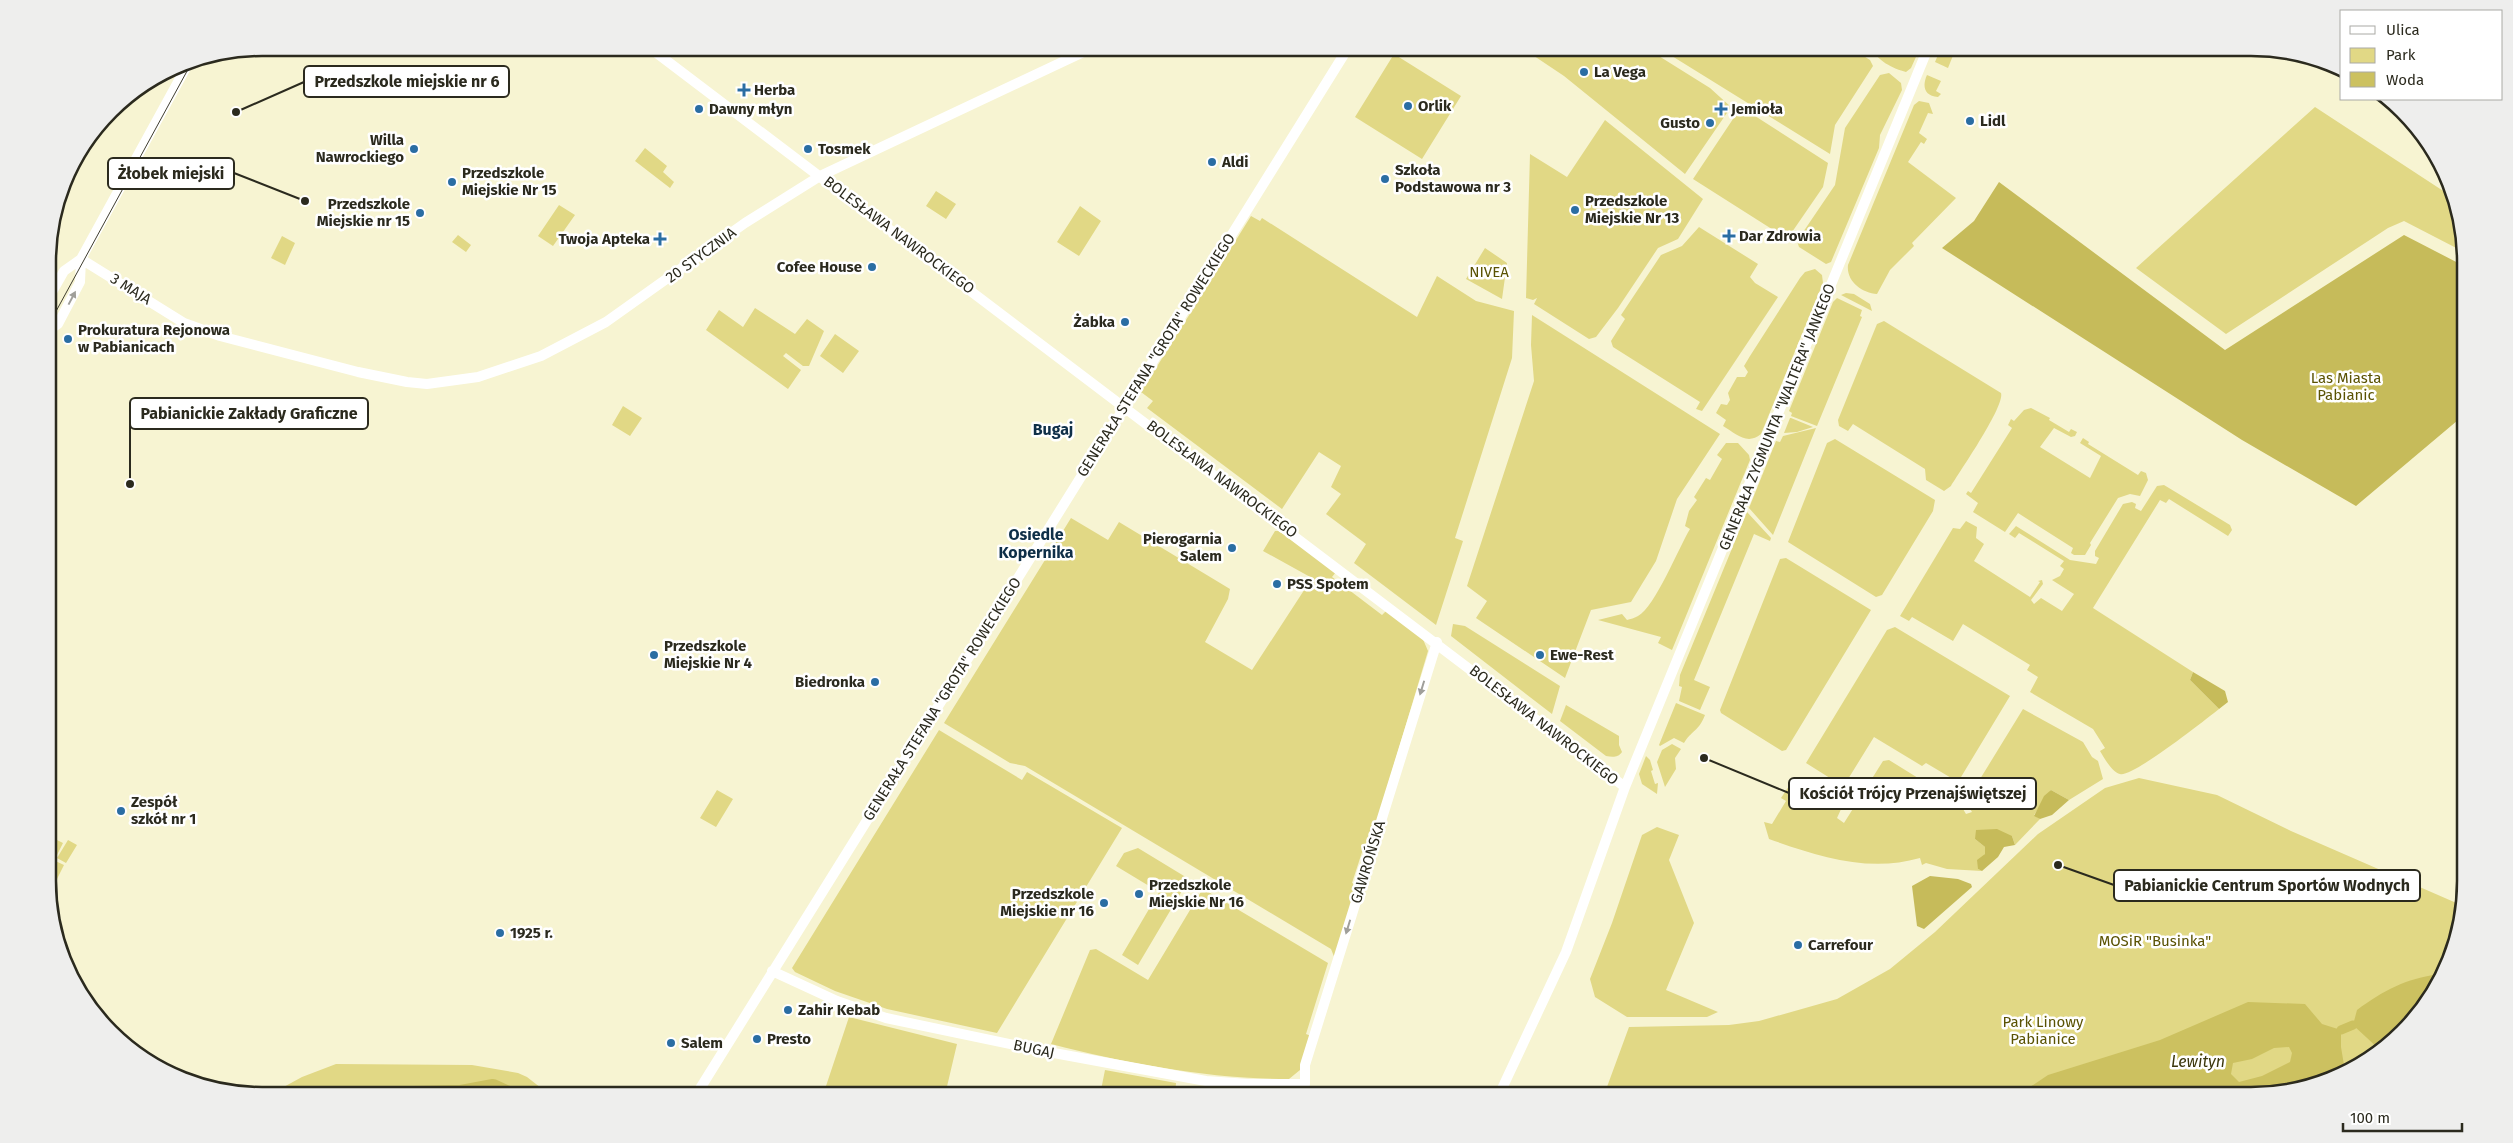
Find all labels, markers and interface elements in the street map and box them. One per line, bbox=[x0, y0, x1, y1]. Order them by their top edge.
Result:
legend bbox=[2340, 10, 2503, 100]
text: Ulica bbox=[2386, 21, 2420, 39]
text: Park bbox=[2386, 46, 2416, 64]
place label: La Vega bbox=[1594, 63, 1646, 81]
callout: Przedszkole miejskie nr 6 bbox=[304, 66, 509, 97]
marker: La Vega bbox=[1578, 66, 1590, 78]
text: Woda bbox=[2386, 71, 2424, 89]
text: Przedszkole miejskie nr 6 bbox=[314, 72, 500, 91]
place label: Herba bbox=[754, 81, 795, 99]
marker: Herba bbox=[738, 84, 750, 96]
place label: Orlik bbox=[1418, 97, 1452, 115]
place label: Dawny młyn bbox=[709, 100, 792, 118]
marker: Orlik bbox=[1402, 100, 1414, 112]
place label: Jemioła bbox=[1730, 100, 1783, 118]
marker: Dawny młyn bbox=[693, 103, 705, 115]
marker: Jemioła bbox=[1715, 103, 1727, 115]
place label: Lidl bbox=[1980, 112, 2006, 130]
place label: Gusto bbox=[1660, 114, 1700, 132]
marker: Lidl bbox=[1964, 115, 1976, 127]
marker: Gusto bbox=[1704, 117, 1716, 129]
place label: Willa Nawrockiego bbox=[316, 131, 404, 166]
place label: Tosmek bbox=[818, 140, 871, 158]
marker: Willa Nawrockiego bbox=[408, 143, 420, 155]
marker: Tosmek bbox=[802, 143, 814, 155]
place label: Aldi bbox=[1221, 153, 1248, 171]
marker: Aldi bbox=[1206, 156, 1218, 168]
callout: Żłobek miejski bbox=[108, 158, 234, 189]
place label: Szkoła Podstawowa nr 3 bbox=[1395, 161, 1511, 196]
text: Żłobek miejski bbox=[118, 164, 224, 183]
place label: Przedszkole Miejskie Nr 15 bbox=[462, 164, 557, 199]
street label: BOLESŁAWA NAWROCKIEGO bbox=[820, 172, 978, 298]
marker: Szkoła Podstawowa nr 3 bbox=[1379, 173, 1391, 185]
marker: Przedszkole Miejskie Nr 15 bbox=[446, 176, 458, 188]
place label: Przedszkole Miejskie Nr 13 bbox=[1585, 192, 1680, 227]
place label: Przedszkole Miejskie nr 15 bbox=[317, 195, 410, 230]
marker: Przedszkole Miejskie Nr 13 bbox=[1569, 204, 1581, 216]
marker: Przedszkole Miejskie nr 15 bbox=[414, 207, 426, 219]
street label: 20 STYCZNIA bbox=[662, 223, 740, 287]
place label: Dar Zdrowia bbox=[1739, 227, 1821, 245]
place label: Twoja Apteka bbox=[558, 230, 650, 248]
street label: GENERAŁA STEFANA "GROTA" ROWECKIEGO bbox=[1073, 230, 1239, 480]
marker: Dar Zdrowia bbox=[1723, 230, 1735, 242]
marker: Twoja Apteka bbox=[654, 233, 666, 245]
place label: Cofee House bbox=[777, 258, 862, 276]
marker: Cofee House bbox=[866, 261, 878, 273]
park label: NIVEA bbox=[1469, 263, 1509, 281]
street label: 3 MAJA bbox=[107, 269, 155, 309]
street label: GENERAŁA ZYGMUNTA "WALTERA" JANKEGO bbox=[1715, 281, 1839, 553]
one-way arrow bbox=[67, 291, 76, 305]
place label: Żabka bbox=[1074, 313, 1115, 331]
marker: Żabka bbox=[1119, 316, 1131, 328]
place label: Prokuratura Rejonowa w Pabianicach bbox=[78, 321, 230, 356]
marker: Prokuratura Rejonowa w Pabianicach bbox=[62, 333, 74, 345]
park label: Las Miasta Pabianic bbox=[2311, 369, 2381, 404]
callout: Pabianickie Zakłady Graficzne bbox=[130, 398, 368, 429]
text: Pabianickie Zakłady Graficzne bbox=[140, 404, 358, 423]
street label: BOLESŁAWA NAWROCKIEGO bbox=[1143, 416, 1301, 542]
district label: Bugaj bbox=[1033, 420, 1073, 439]
district label: Osiedle Kopernika bbox=[998, 525, 1074, 562]
place label: Pierogarnia Salem bbox=[1143, 530, 1222, 565]
marker: Pierogarnia Salem bbox=[1226, 542, 1238, 554]
street label: GENERAŁA STEFANA "GROTA" ROWECKIEGO bbox=[859, 574, 1025, 824]
place label: PSS Społem bbox=[1287, 575, 1369, 593]
marker: PSS Społem bbox=[1271, 578, 1283, 590]
place label: Przedszkole Miejskie Nr 4 bbox=[664, 637, 753, 672]
place label: Ewe-Rest bbox=[1550, 646, 1614, 664]
marker: Przedszkole Miejskie Nr 4 bbox=[648, 649, 660, 661]
marker: Ewe-Rest bbox=[1534, 649, 1546, 661]
street label: BOLESŁAWA NAWROCKIEGO bbox=[1466, 661, 1622, 789]
place label: Biedronka bbox=[795, 673, 865, 691]
marker: Biedronka bbox=[869, 676, 881, 688]
one-way arrow bbox=[1418, 681, 1426, 696]
callout: Kościół Trójcy Przenajświętszej bbox=[1789, 778, 2036, 809]
text: Kościół Trójcy Przenajświętszej bbox=[1800, 784, 2026, 803]
place label: Zespół szkół nr 1 bbox=[131, 793, 196, 828]
marker: Zespół szkół nr 1 bbox=[115, 805, 127, 817]
street label: GAWROŃSKA bbox=[1347, 818, 1389, 906]
callout: Pabianickie Centrum Sportów Wodnych bbox=[2114, 870, 2420, 901]
place label: Przedszkole Miejskie Nr 16 bbox=[1149, 876, 1245, 911]
text: Pabianickie Centrum Sportów Wodnych bbox=[2124, 876, 2410, 895]
place label: Przedszkole Miejskie nr 16 bbox=[1000, 885, 1095, 920]
marker: Przedszkole Miejskie Nr 16 bbox=[1133, 888, 1145, 900]
marker: Przedszkole Miejskie nr 16 bbox=[1098, 897, 1110, 909]
one-way arrow bbox=[1343, 919, 1351, 934]
place label: 1925 r. bbox=[510, 924, 553, 942]
marker: 1925 r. bbox=[494, 927, 506, 939]
park label: MOSiR "Businka" bbox=[2099, 932, 2211, 950]
place label: Carrefour bbox=[1808, 936, 1874, 954]
marker: Carrefour bbox=[1792, 939, 1804, 951]
place label: Zahir Kebab bbox=[798, 1001, 880, 1019]
marker: Zahir Kebab bbox=[782, 1004, 794, 1016]
park label: Park Linowy Pabianice bbox=[2003, 1013, 2084, 1048]
place label: Presto bbox=[767, 1030, 811, 1048]
marker: Presto bbox=[751, 1033, 763, 1045]
place label: Salem bbox=[681, 1034, 723, 1052]
street label: BUGAJ bbox=[1012, 1036, 1056, 1062]
marker: Salem bbox=[665, 1037, 677, 1049]
water label: Lewityn bbox=[2171, 1052, 2225, 1071]
scale bar bbox=[2343, 1100, 2462, 1132]
text: 100 m bbox=[2350, 1109, 2390, 1127]

